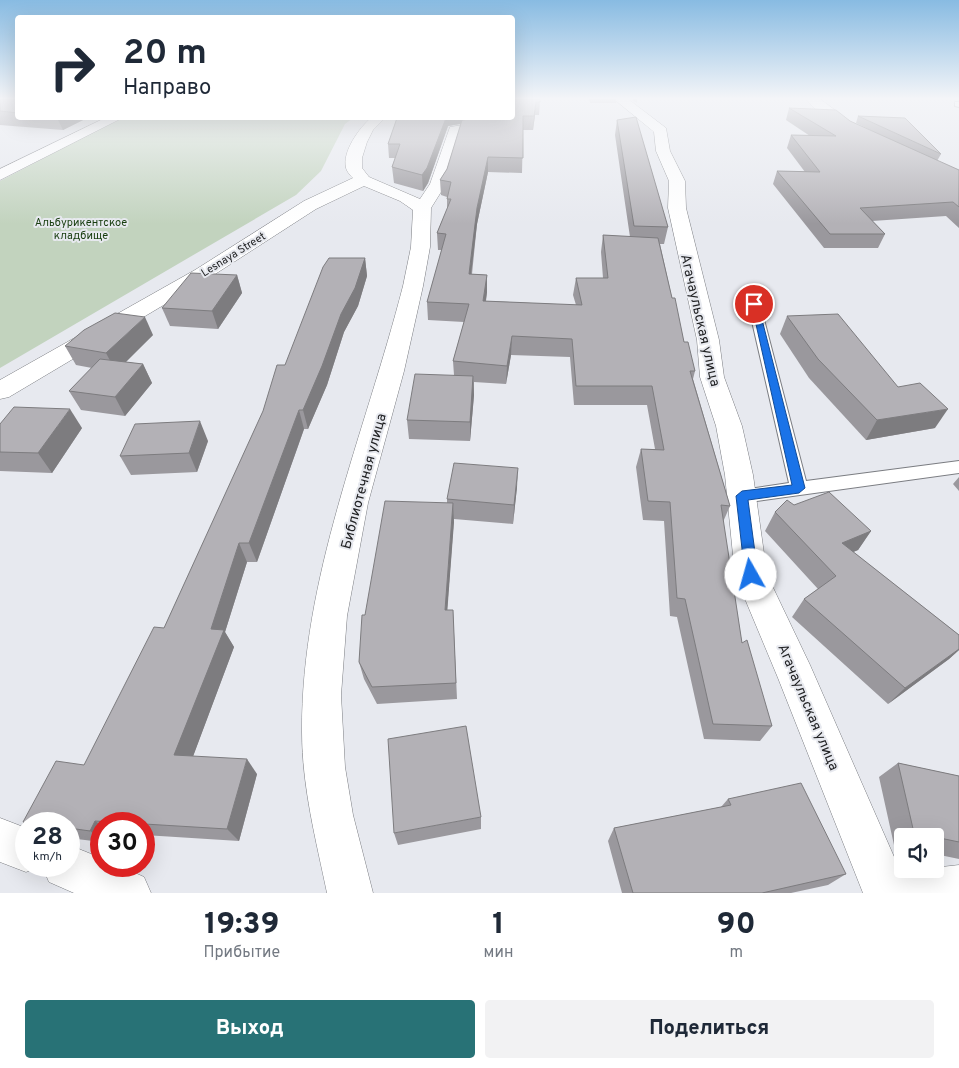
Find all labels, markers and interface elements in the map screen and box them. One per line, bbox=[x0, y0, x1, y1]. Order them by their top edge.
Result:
text: 20 m bbox=[123, 32, 207, 76]
icon: right bbox=[40, 35, 105, 100]
text: Направо bbox=[123, 75, 211, 102]
park label: Альбурикентское кладбище bbox=[35, 216, 127, 243]
street label: Lesnaya Street bbox=[199, 229, 268, 280]
street label: Агачаульская улица bbox=[676, 252, 723, 388]
pin bbox=[733, 283, 775, 325]
icon: arrive bbox=[740, 290, 768, 318]
street label: Библиотечная улица bbox=[338, 412, 391, 551]
position arrow bbox=[724, 548, 776, 600]
street label: Агачаульская улица bbox=[773, 642, 842, 773]
speed limit sign: 30 bbox=[90, 812, 155, 877]
text: 28 bbox=[32, 822, 63, 854]
map controls bbox=[894, 828, 944, 878]
button: sound bbox=[894, 828, 944, 878]
text: km/h bbox=[33, 849, 62, 865]
text: 19:39 bbox=[204, 907, 279, 944]
text: 1 bbox=[492, 907, 505, 944]
text: 90 bbox=[717, 907, 756, 944]
text: Прибытие bbox=[203, 943, 280, 963]
text: мин bbox=[484, 943, 513, 963]
text: m bbox=[729, 943, 743, 963]
button: Выход bbox=[25, 1000, 475, 1058]
button: Поделиться bbox=[485, 1000, 934, 1058]

